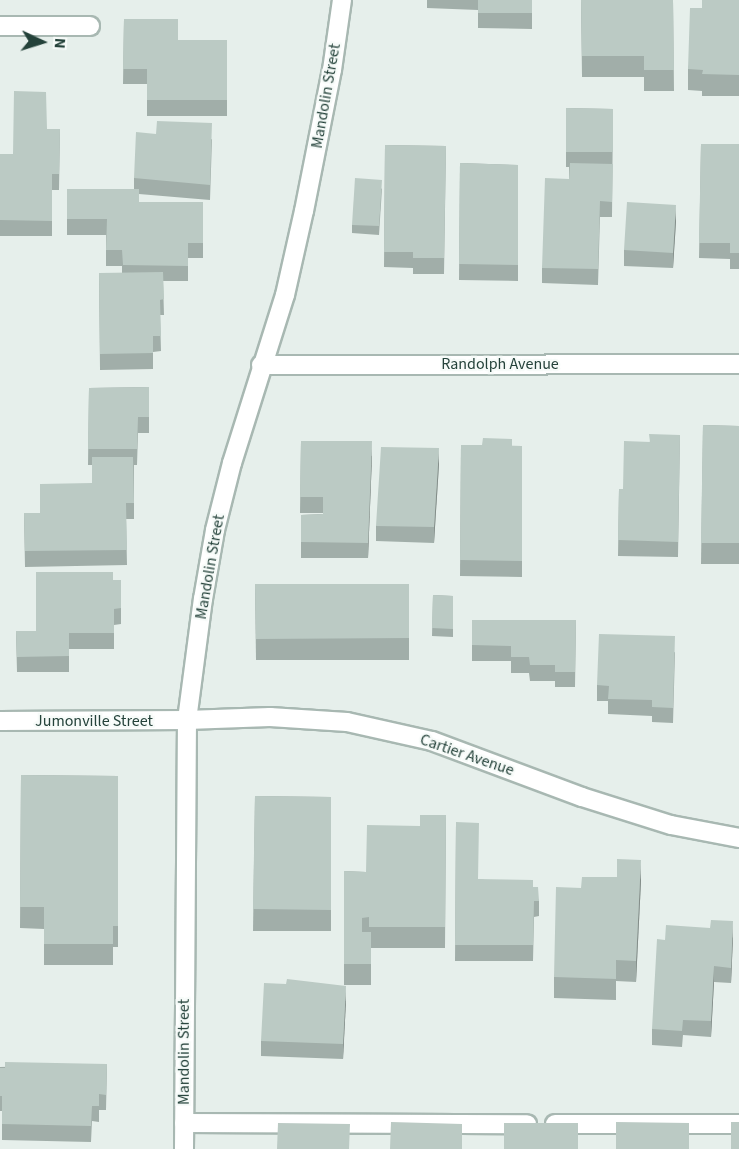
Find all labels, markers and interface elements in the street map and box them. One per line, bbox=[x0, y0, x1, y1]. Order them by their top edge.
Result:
north arrow bbox=[12, 12, 72, 72]
text: N bbox=[49, 37, 71, 49]
street label: Mandolin Street bbox=[307, 42, 345, 150]
street label: Randolph Avenue bbox=[441, 354, 559, 374]
street label: Mandolin Street bbox=[191, 513, 229, 621]
street label: Jumonville Street bbox=[35, 711, 153, 731]
street label: Cartier Avenue bbox=[417, 730, 517, 780]
street label: Mandolin Street bbox=[174, 999, 194, 1105]

